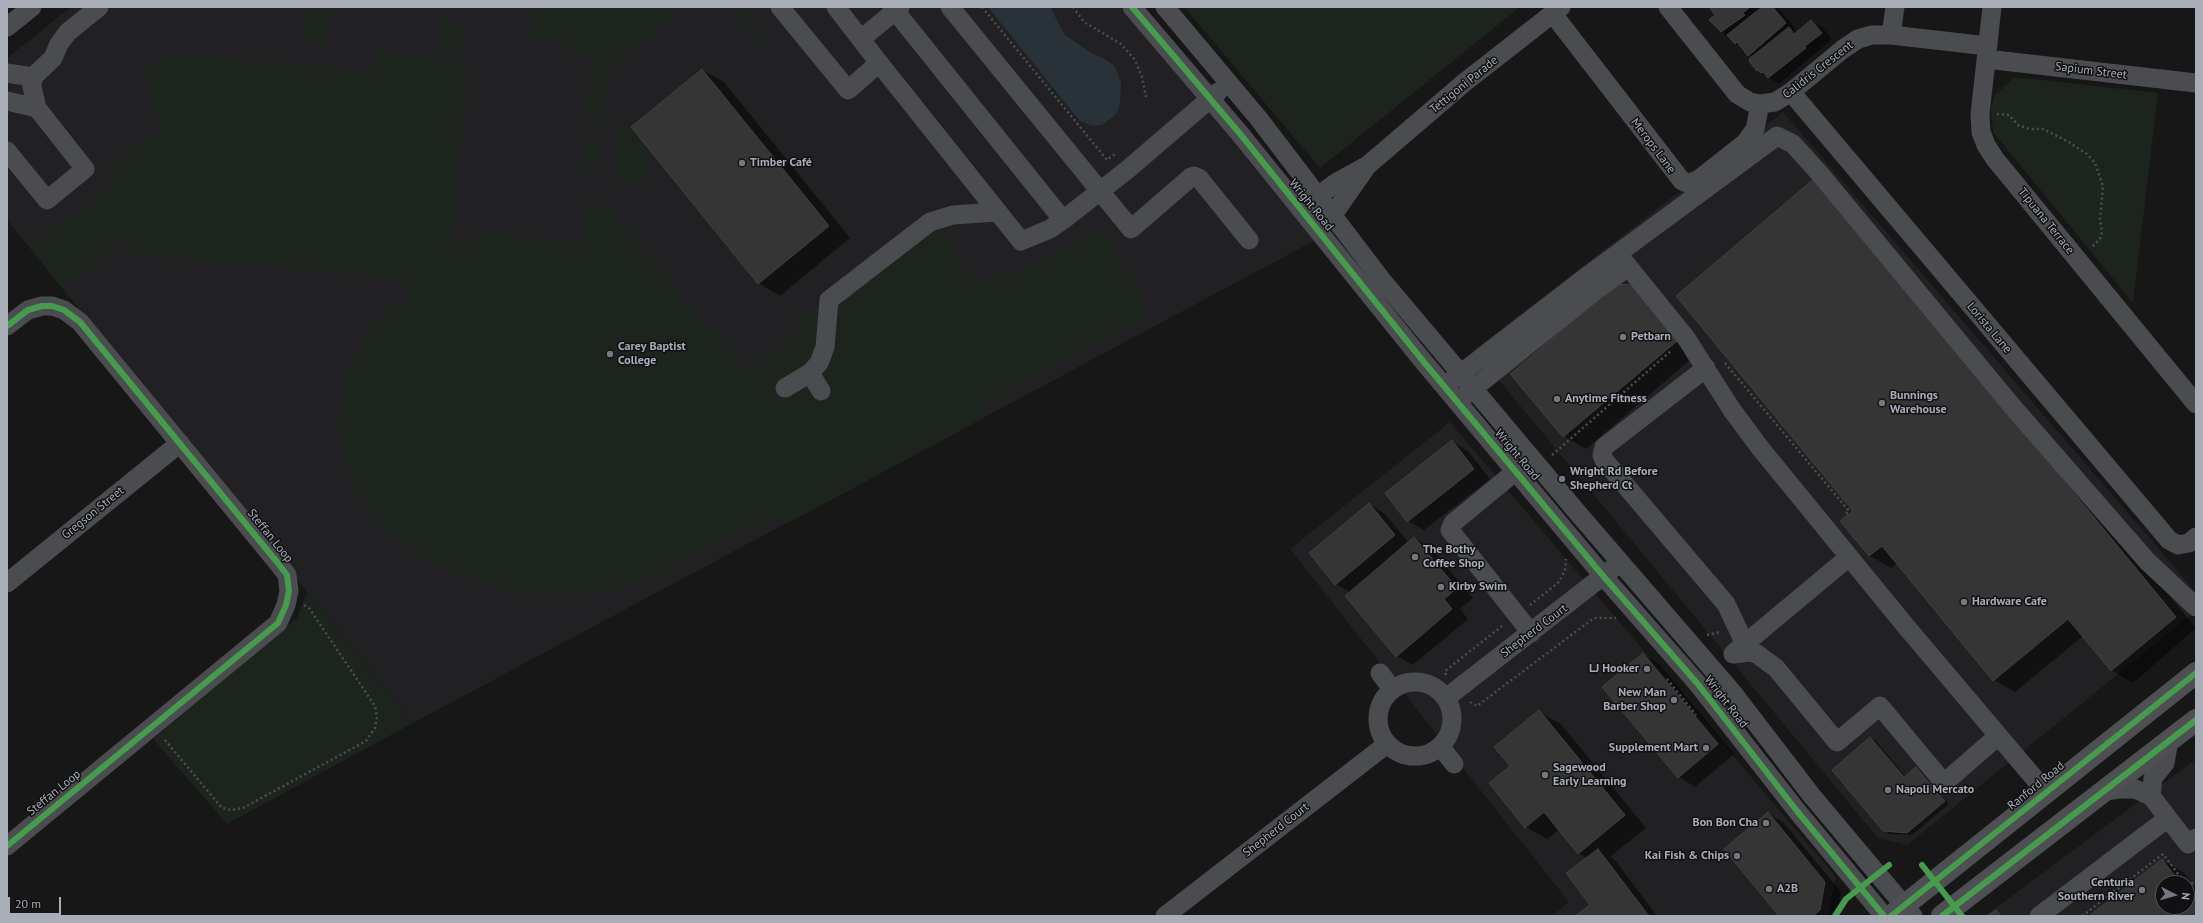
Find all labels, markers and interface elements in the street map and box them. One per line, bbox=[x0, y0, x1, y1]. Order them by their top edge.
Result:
street label: Calidris Crescent bbox=[1780, 38, 1856, 102]
street label: Tettigoni Parade bbox=[1427, 53, 1501, 117]
street label: Sapium Street bbox=[2054, 59, 2128, 83]
street label: Merops Lane bbox=[1628, 116, 1678, 176]
place label: Timber Café bbox=[750, 156, 812, 170]
marker: Timber Café bbox=[737, 158, 747, 168]
street label: Wright Road bbox=[1286, 176, 1336, 234]
street label: Tipuana Terrace bbox=[2015, 185, 2077, 257]
street label: Lorista Lane bbox=[1964, 300, 2014, 356]
place label: Petbarn bbox=[1631, 330, 1671, 344]
marker: Petbarn bbox=[1618, 332, 1628, 342]
place label: Carey Baptist College bbox=[618, 340, 686, 368]
marker: Carey Baptist College bbox=[605, 349, 615, 359]
place label: Bunnings Warehouse bbox=[1890, 389, 1947, 417]
place label: Anytime Fitness bbox=[1565, 392, 1647, 406]
marker: Anytime Fitness bbox=[1552, 394, 1562, 404]
marker: Bunnings Warehouse bbox=[1877, 398, 1887, 408]
street label: Wright Road bbox=[1491, 426, 1543, 484]
place label: Wright Rd Before Shepherd Ct bbox=[1570, 465, 1658, 493]
marker: Wright Rd Before Shepherd Ct bbox=[1557, 474, 1567, 484]
street label: Gregson Street bbox=[59, 484, 127, 542]
street label: Steffan Loop bbox=[244, 506, 296, 566]
place label: The Bothy Coffee Shop bbox=[1423, 543, 1484, 571]
marker: The Bothy Coffee Shop bbox=[1410, 552, 1420, 562]
place label: Kirby Swim bbox=[1449, 580, 1507, 594]
marker: Kirby Swim bbox=[1436, 582, 1446, 592]
place label: Hardware Cafe bbox=[1972, 595, 2047, 609]
marker: Hardware Cafe bbox=[1959, 597, 1969, 607]
street label: Shepherd Court bbox=[1498, 601, 1570, 661]
place label: LJ Hooker bbox=[1589, 662, 1639, 676]
marker: LJ Hooker bbox=[1642, 664, 1652, 674]
street label: Wright Road bbox=[1701, 673, 1751, 731]
place label: New Man Barber Shop bbox=[1603, 686, 1666, 714]
marker: New Man Barber Shop bbox=[1669, 695, 1679, 705]
place label: Supplement Mart bbox=[1609, 741, 1698, 755]
marker: Supplement Mart bbox=[1701, 743, 1711, 753]
street label: Ranford Road bbox=[2005, 759, 2067, 813]
place label: Sagewood Early Learning bbox=[1553, 761, 1626, 789]
street label: Steffan Loop bbox=[24, 767, 84, 819]
marker: Sagewood Early Learning bbox=[1540, 770, 1550, 780]
place label: Napoli Mercato bbox=[1896, 783, 1974, 797]
marker: Napoli Mercato bbox=[1883, 785, 1893, 795]
street label: Shepherd Court bbox=[1240, 800, 1312, 860]
place label: Bon Bon Cha bbox=[1693, 816, 1758, 830]
marker: Bon Bon Cha bbox=[1761, 818, 1771, 828]
place label: Kai Fish & Chips bbox=[1645, 849, 1729, 863]
marker: Kai Fish & Chips bbox=[1732, 851, 1742, 861]
north arrow bbox=[2155, 875, 2195, 915]
place label: Centuria Southern River bbox=[2058, 876, 2134, 904]
place label: A2B bbox=[1777, 882, 1798, 896]
marker: A2B bbox=[1764, 884, 1774, 894]
marker: Centuria Southern River bbox=[2137, 885, 2147, 895]
scale bar bbox=[10, 889, 63, 915]
text: N bbox=[2179, 892, 2193, 900]
text: 20 m bbox=[15, 896, 41, 911]

